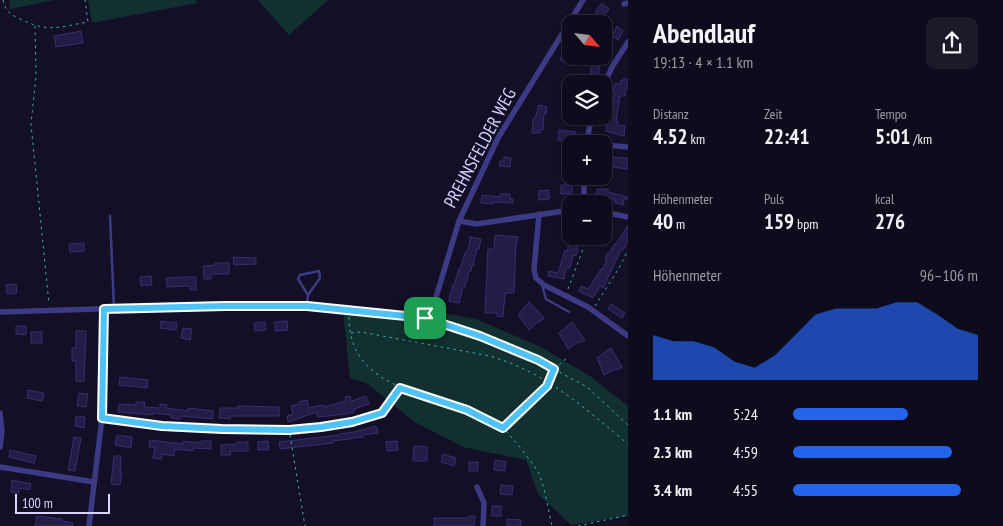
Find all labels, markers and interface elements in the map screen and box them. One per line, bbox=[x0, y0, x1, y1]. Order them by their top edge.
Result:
text: Abendlauf bbox=[653, 14, 755, 51]
north arrow bbox=[562, 15, 612, 65]
map controls bbox=[562, 15, 612, 245]
button: share bbox=[926, 17, 978, 69]
text: 19:13 · 4 × 1.1 km bbox=[653, 52, 753, 72]
button: layers bbox=[562, 75, 612, 125]
street label: PREHNSFELDER WEG bbox=[438, 84, 521, 212]
text: Distanz bbox=[653, 105, 689, 123]
text: Zeit bbox=[764, 105, 782, 123]
text: Tempo bbox=[875, 105, 907, 123]
text: 4.52 bbox=[653, 123, 688, 150]
text: 22:41 bbox=[764, 123, 809, 150]
text: 5:01 bbox=[875, 123, 910, 150]
text: km bbox=[688, 130, 705, 148]
text: /km bbox=[910, 130, 932, 148]
button: + bbox=[562, 135, 612, 185]
text: Höhenmeter bbox=[653, 190, 713, 208]
text: Puls bbox=[764, 190, 784, 208]
text: kcal bbox=[875, 190, 894, 208]
button: − bbox=[562, 195, 612, 245]
text: 40 bbox=[653, 208, 673, 235]
text: 159 bbox=[764, 208, 794, 235]
text: 276 bbox=[875, 208, 905, 235]
text: m bbox=[673, 215, 685, 233]
text: bpm bbox=[794, 215, 818, 233]
text: Höhenmeter bbox=[653, 265, 721, 285]
text: 96–106 m bbox=[920, 265, 978, 285]
pin bbox=[404, 297, 446, 339]
icon: arrive bbox=[411, 304, 439, 332]
text: 1.1 km bbox=[653, 404, 692, 424]
text: 5:24 bbox=[733, 404, 758, 424]
text: 2.3 km bbox=[653, 442, 692, 462]
text: 4:59 bbox=[733, 442, 758, 462]
text: 3.4 km bbox=[653, 480, 692, 500]
text: 4:55 bbox=[733, 480, 758, 500]
scale bar bbox=[15, 491, 110, 514]
text: 100 m bbox=[22, 494, 53, 512]

